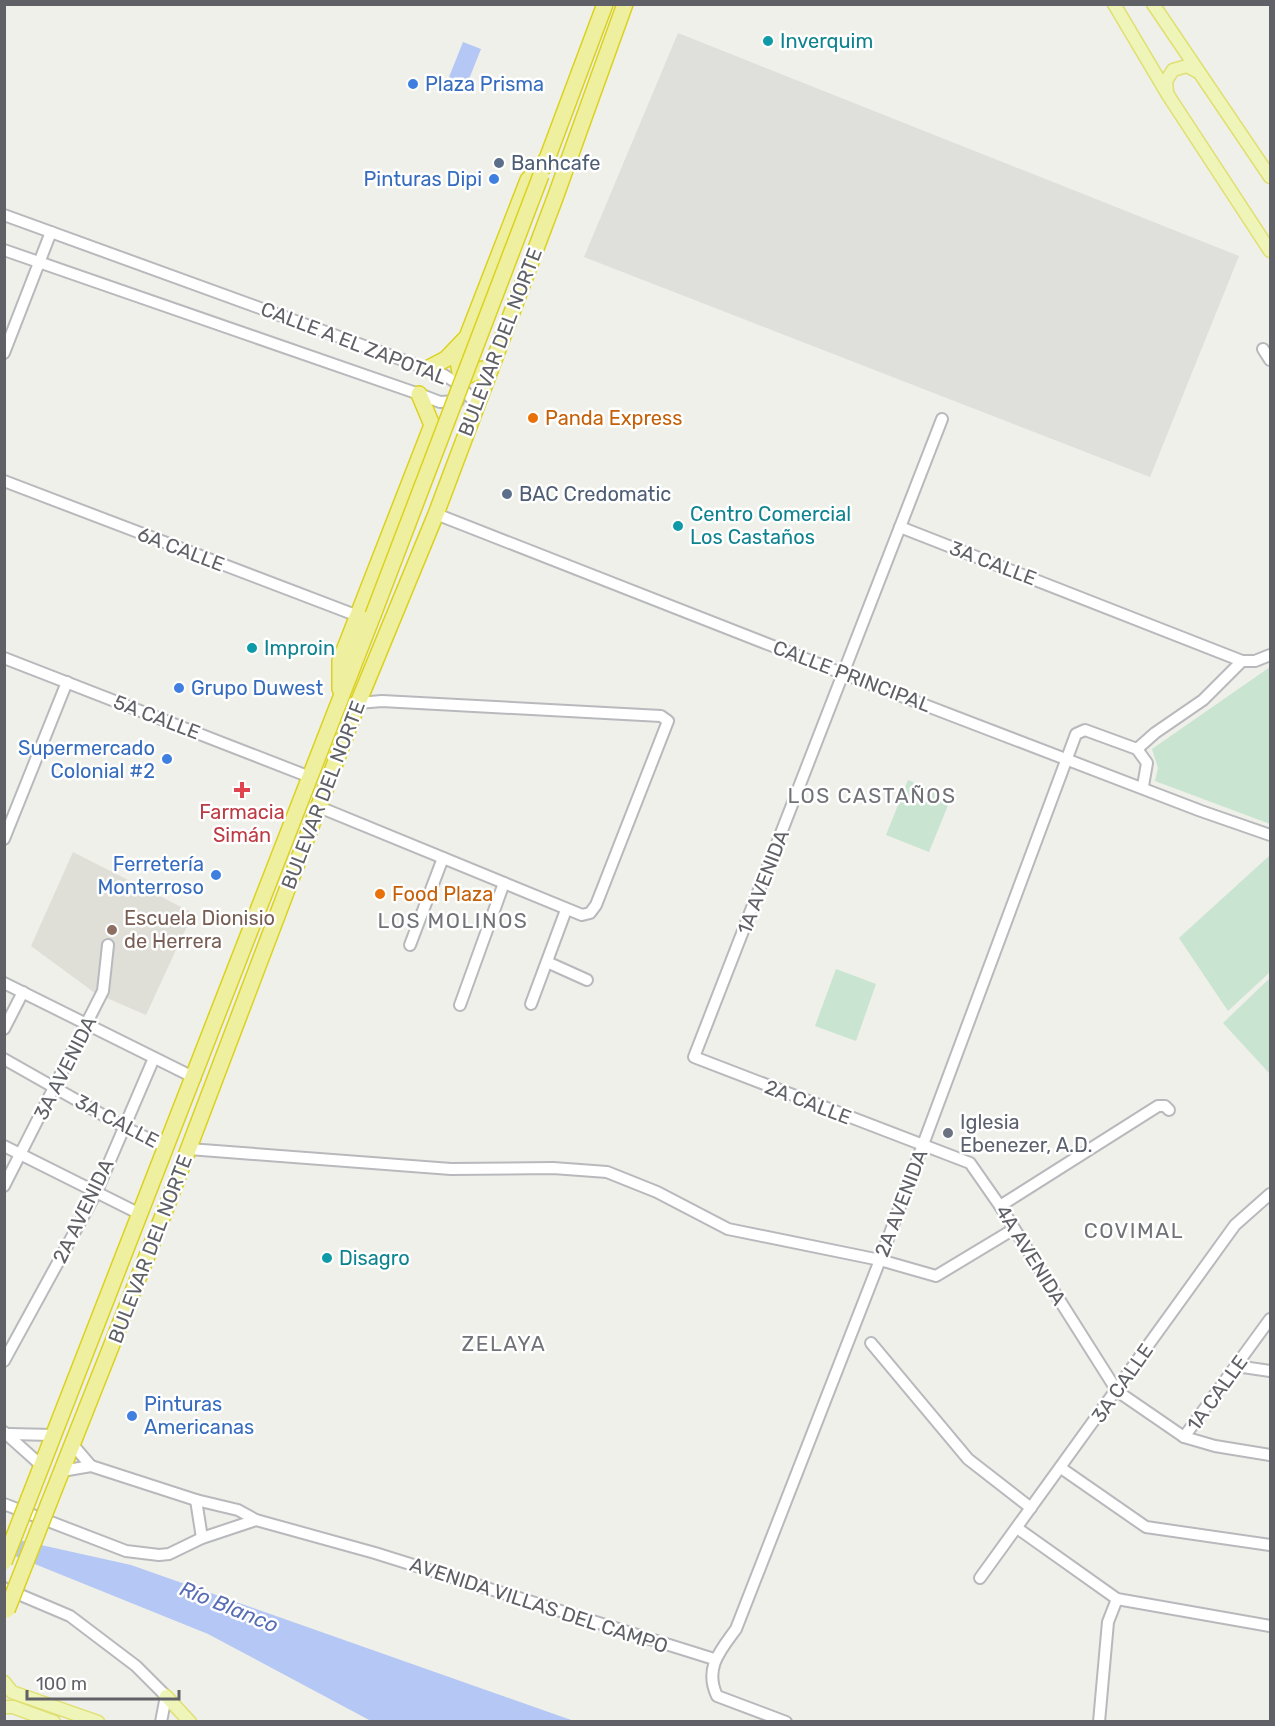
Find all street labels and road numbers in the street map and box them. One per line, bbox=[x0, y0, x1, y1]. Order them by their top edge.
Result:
street label: BULEVAR DEL NORTE bbox=[453, 244, 547, 440]
street label: CALLE A EL ZAPOTAL bbox=[258, 296, 450, 390]
street label: 6A CALLE bbox=[134, 521, 228, 577]
street label: 3A CALLE bbox=[946, 535, 1040, 591]
street label: CALLE PRINCIPAL bbox=[770, 635, 934, 717]
street label: 5A CALLE bbox=[110, 690, 204, 744]
street label: BULEVAR DEL NORTE bbox=[276, 697, 370, 893]
street label: 1A AVENIDA bbox=[732, 826, 794, 938]
street label: 3A AVENIDA bbox=[29, 1012, 101, 1124]
street label: 2A CALLE bbox=[761, 1075, 855, 1129]
street label: 3A CALLE bbox=[71, 1089, 163, 1153]
street label: 2A AVENIDA bbox=[870, 1146, 932, 1260]
street label: BULEVAR DEL NORTE bbox=[103, 1151, 197, 1347]
street label: 2A AVENIDA bbox=[47, 1155, 119, 1267]
street label: 4A AVENIDA bbox=[991, 1200, 1071, 1310]
street label: 3A CALLE bbox=[1086, 1339, 1158, 1427]
street label: 1A CALLE bbox=[1182, 1351, 1252, 1435]
street label: AVENIDA VILLAS DEL CAMPO bbox=[407, 1552, 671, 1658]

